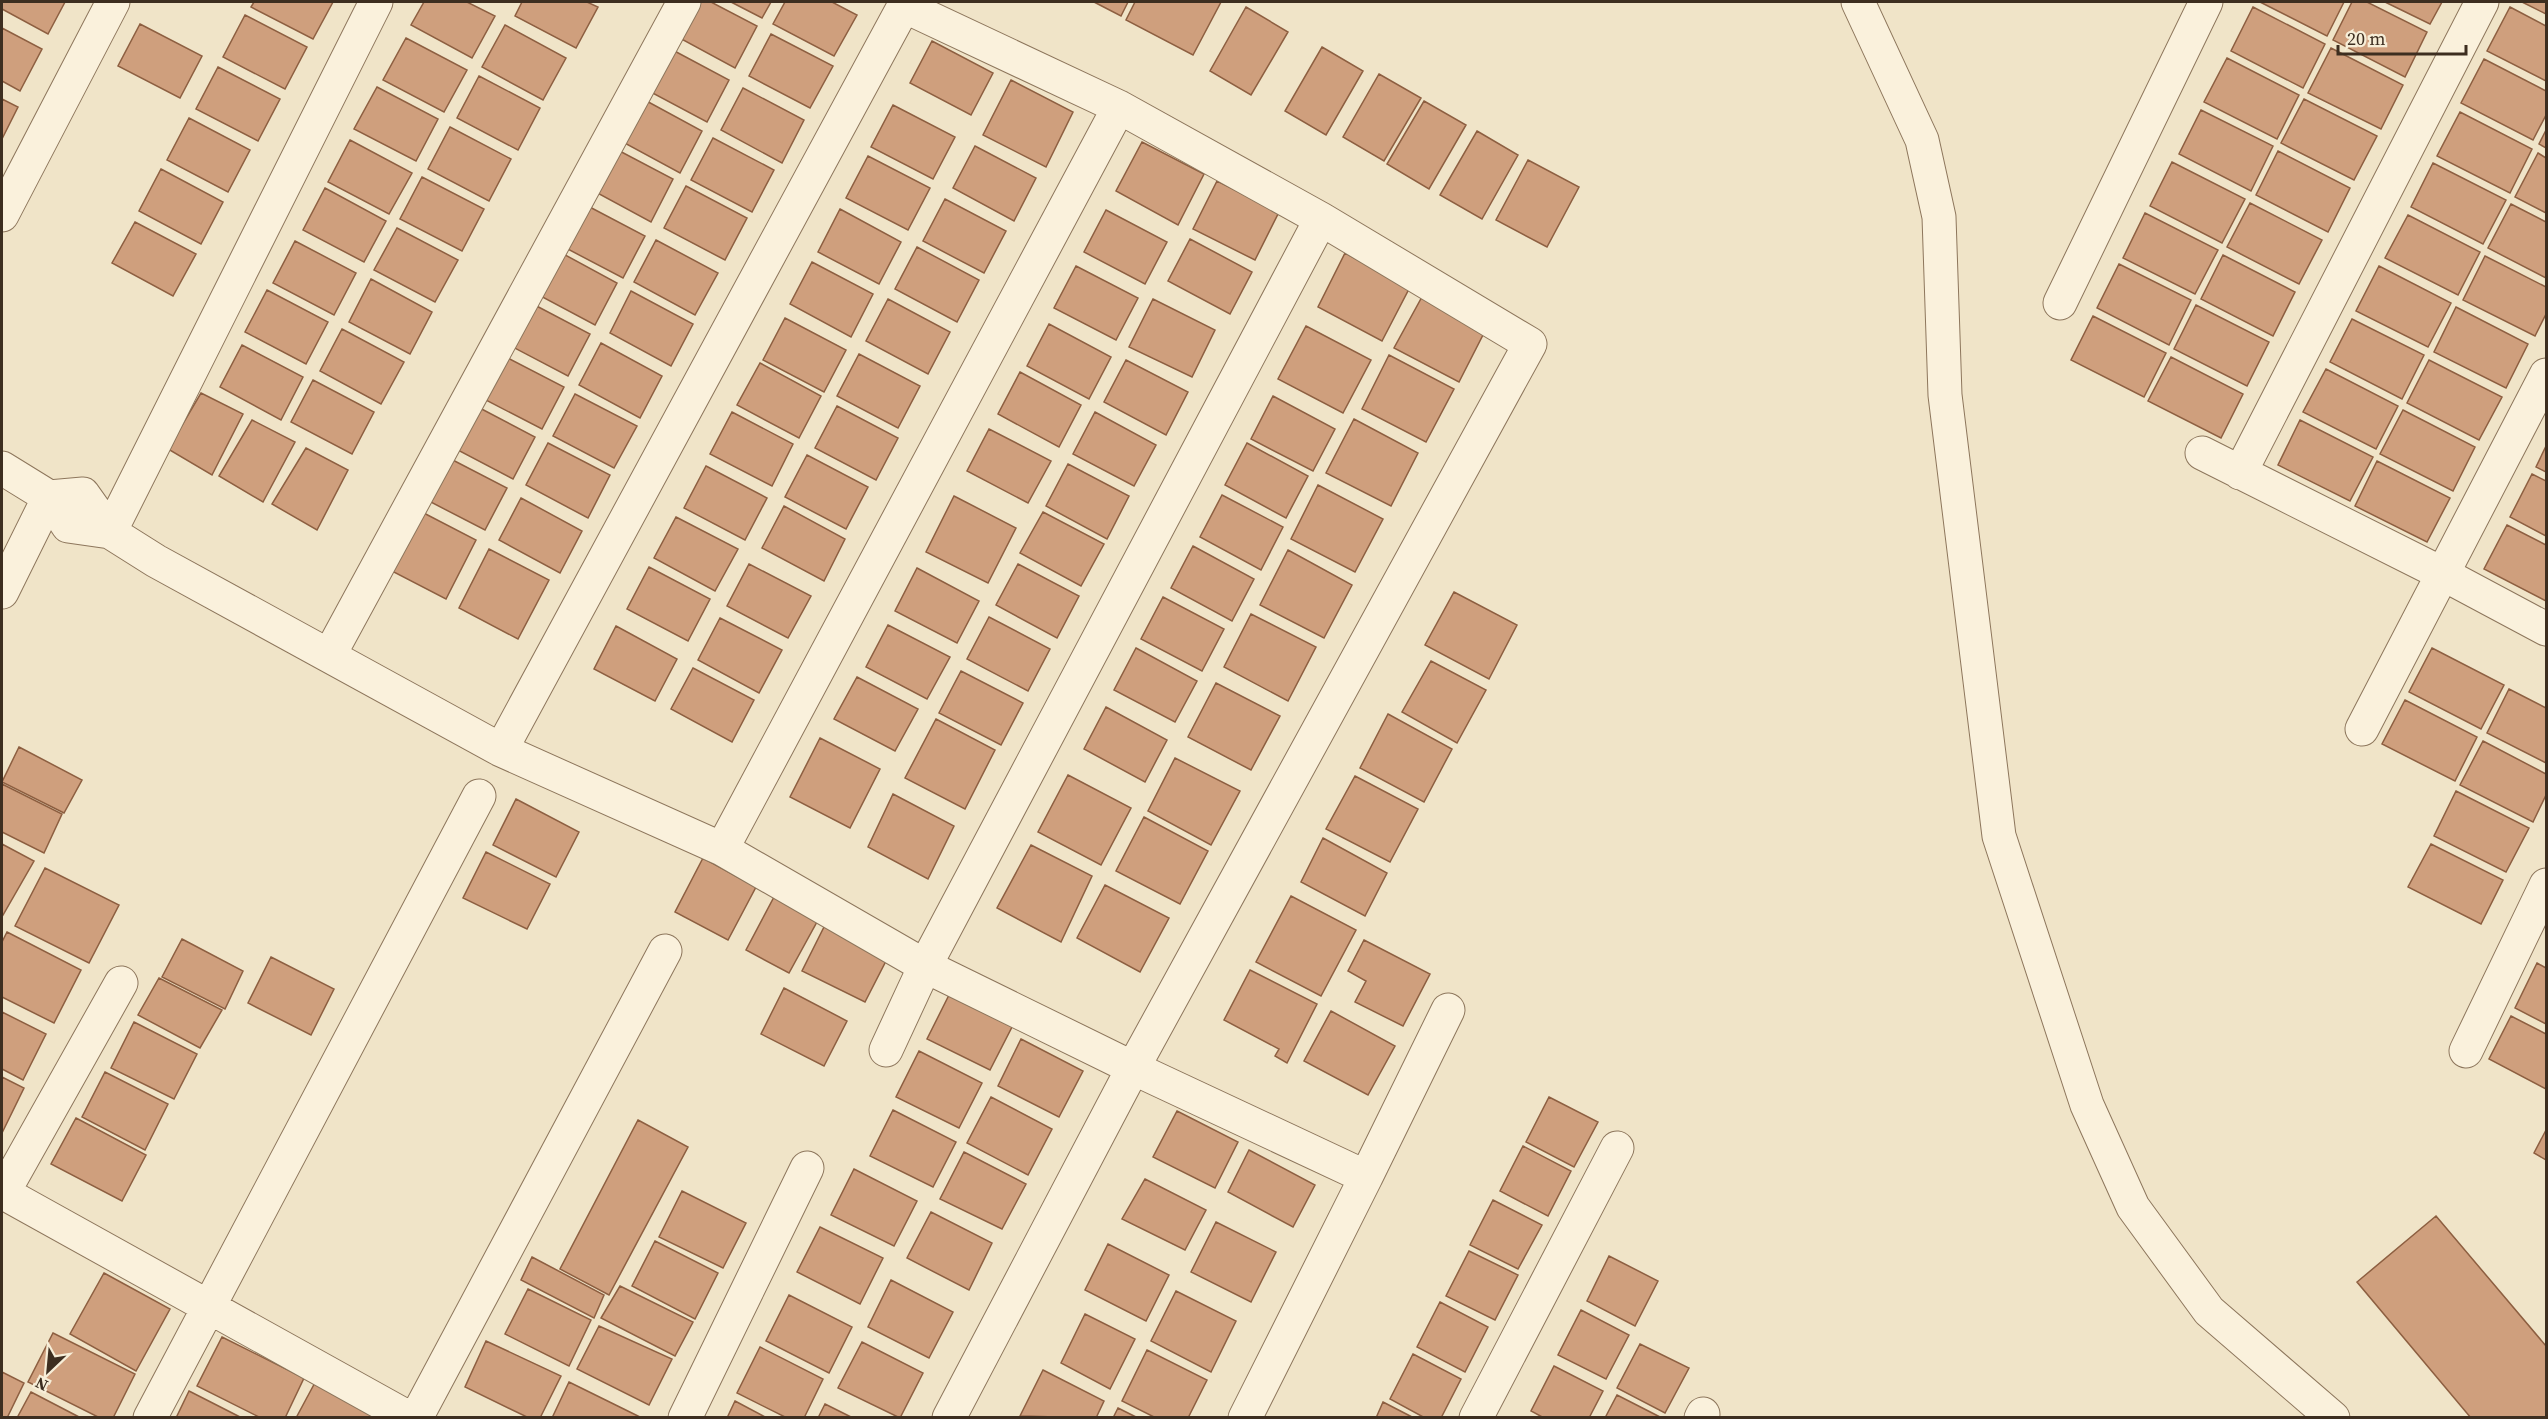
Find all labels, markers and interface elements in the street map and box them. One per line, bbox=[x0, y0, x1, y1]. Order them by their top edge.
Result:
scale bar bbox=[2338, 18, 2466, 56]
text: 20 m bbox=[2347, 26, 2385, 51]
north arrow bbox=[18, 1341, 78, 1401]
text: N bbox=[31, 1372, 51, 1397]

